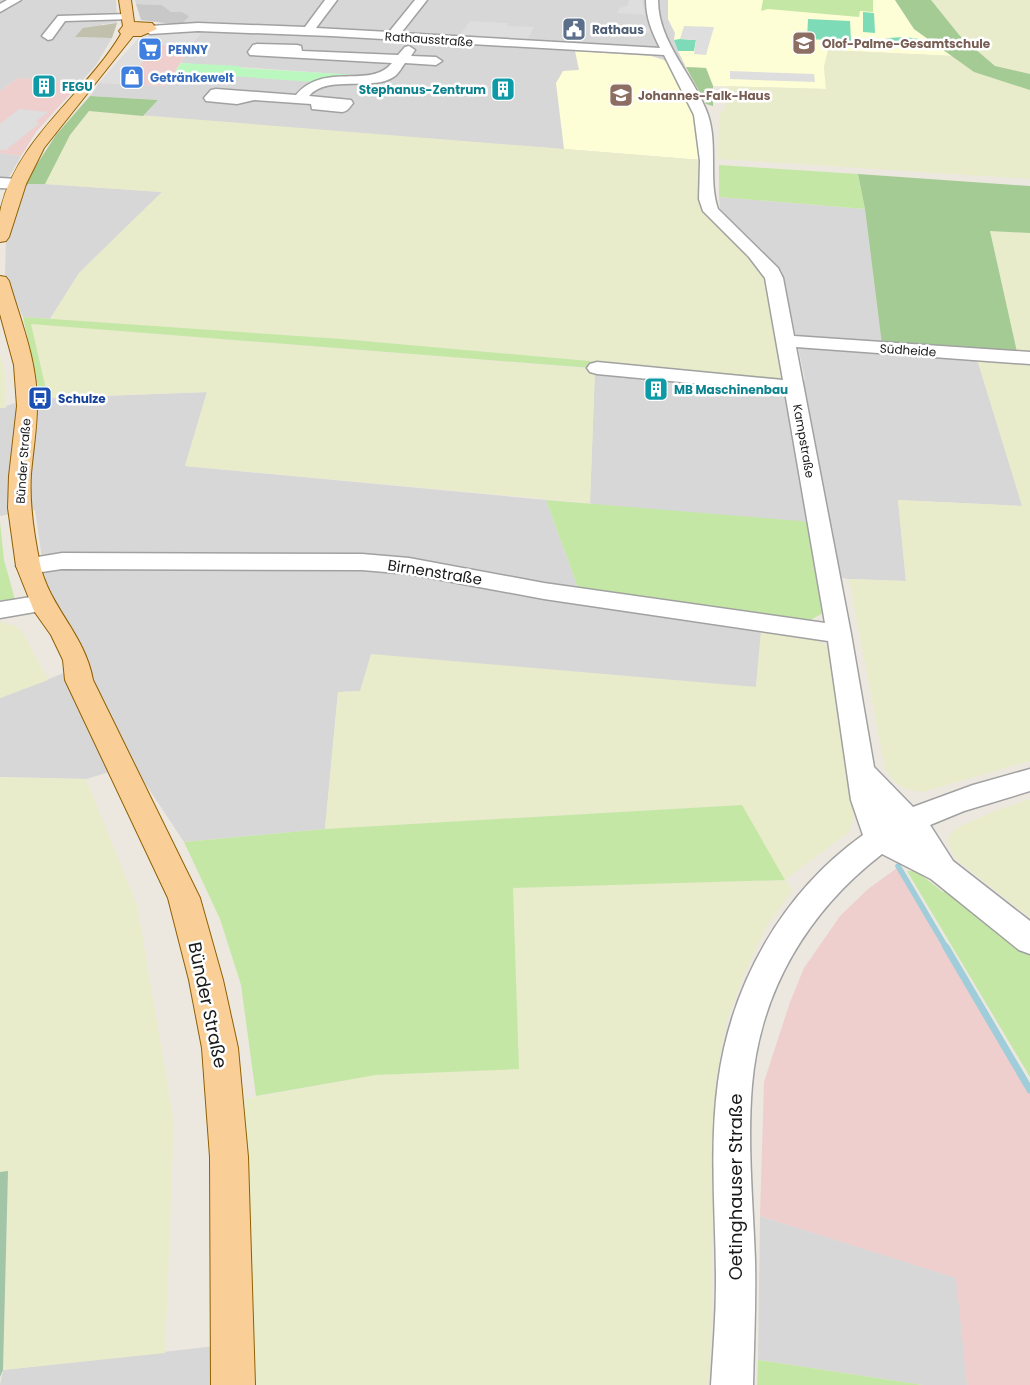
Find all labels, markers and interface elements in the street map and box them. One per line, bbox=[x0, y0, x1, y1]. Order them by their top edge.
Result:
public building icon: Rathaus bbox=[561, 16, 587, 42]
place label: Rathaus bbox=[592, 21, 644, 38]
street label: Rathausstraße bbox=[384, 27, 474, 51]
school or university icon: Olof-Palme-Gesamtschule bbox=[791, 30, 817, 56]
place label: Olof-Palme-Gesamtschule bbox=[822, 35, 991, 52]
supermarket icon: PENNY bbox=[137, 36, 163, 62]
place label: PENNY bbox=[168, 41, 208, 58]
shop icon: Getränkewelt bbox=[119, 64, 145, 90]
place label: Getränkewelt bbox=[150, 69, 234, 86]
building icon: FEGU bbox=[31, 73, 57, 99]
building icon: Stephanus-Zentrum bbox=[490, 76, 516, 102]
place label: FEGU bbox=[62, 78, 93, 95]
place label: Stephanus-Zentrum bbox=[359, 81, 486, 98]
school or university icon: Johannes-Falk-Haus bbox=[608, 82, 634, 108]
place label: Johannes-Falk-Haus bbox=[638, 87, 771, 104]
street label: Südheide bbox=[879, 340, 937, 360]
building icon: MB Maschinenbau bbox=[643, 376, 669, 402]
place label: MB Maschinenbau bbox=[674, 381, 788, 398]
bus stop icon: Schulze bbox=[27, 385, 53, 411]
place label: Schulze bbox=[58, 390, 106, 407]
street label: Kampstraße bbox=[789, 403, 819, 479]
street label: Bünder Straße bbox=[12, 418, 34, 504]
street label: Birnenstraße bbox=[386, 554, 484, 590]
street label: Bünder Straße bbox=[182, 940, 234, 1070]
street label: Oetinghauser Straße bbox=[723, 1094, 748, 1280]

